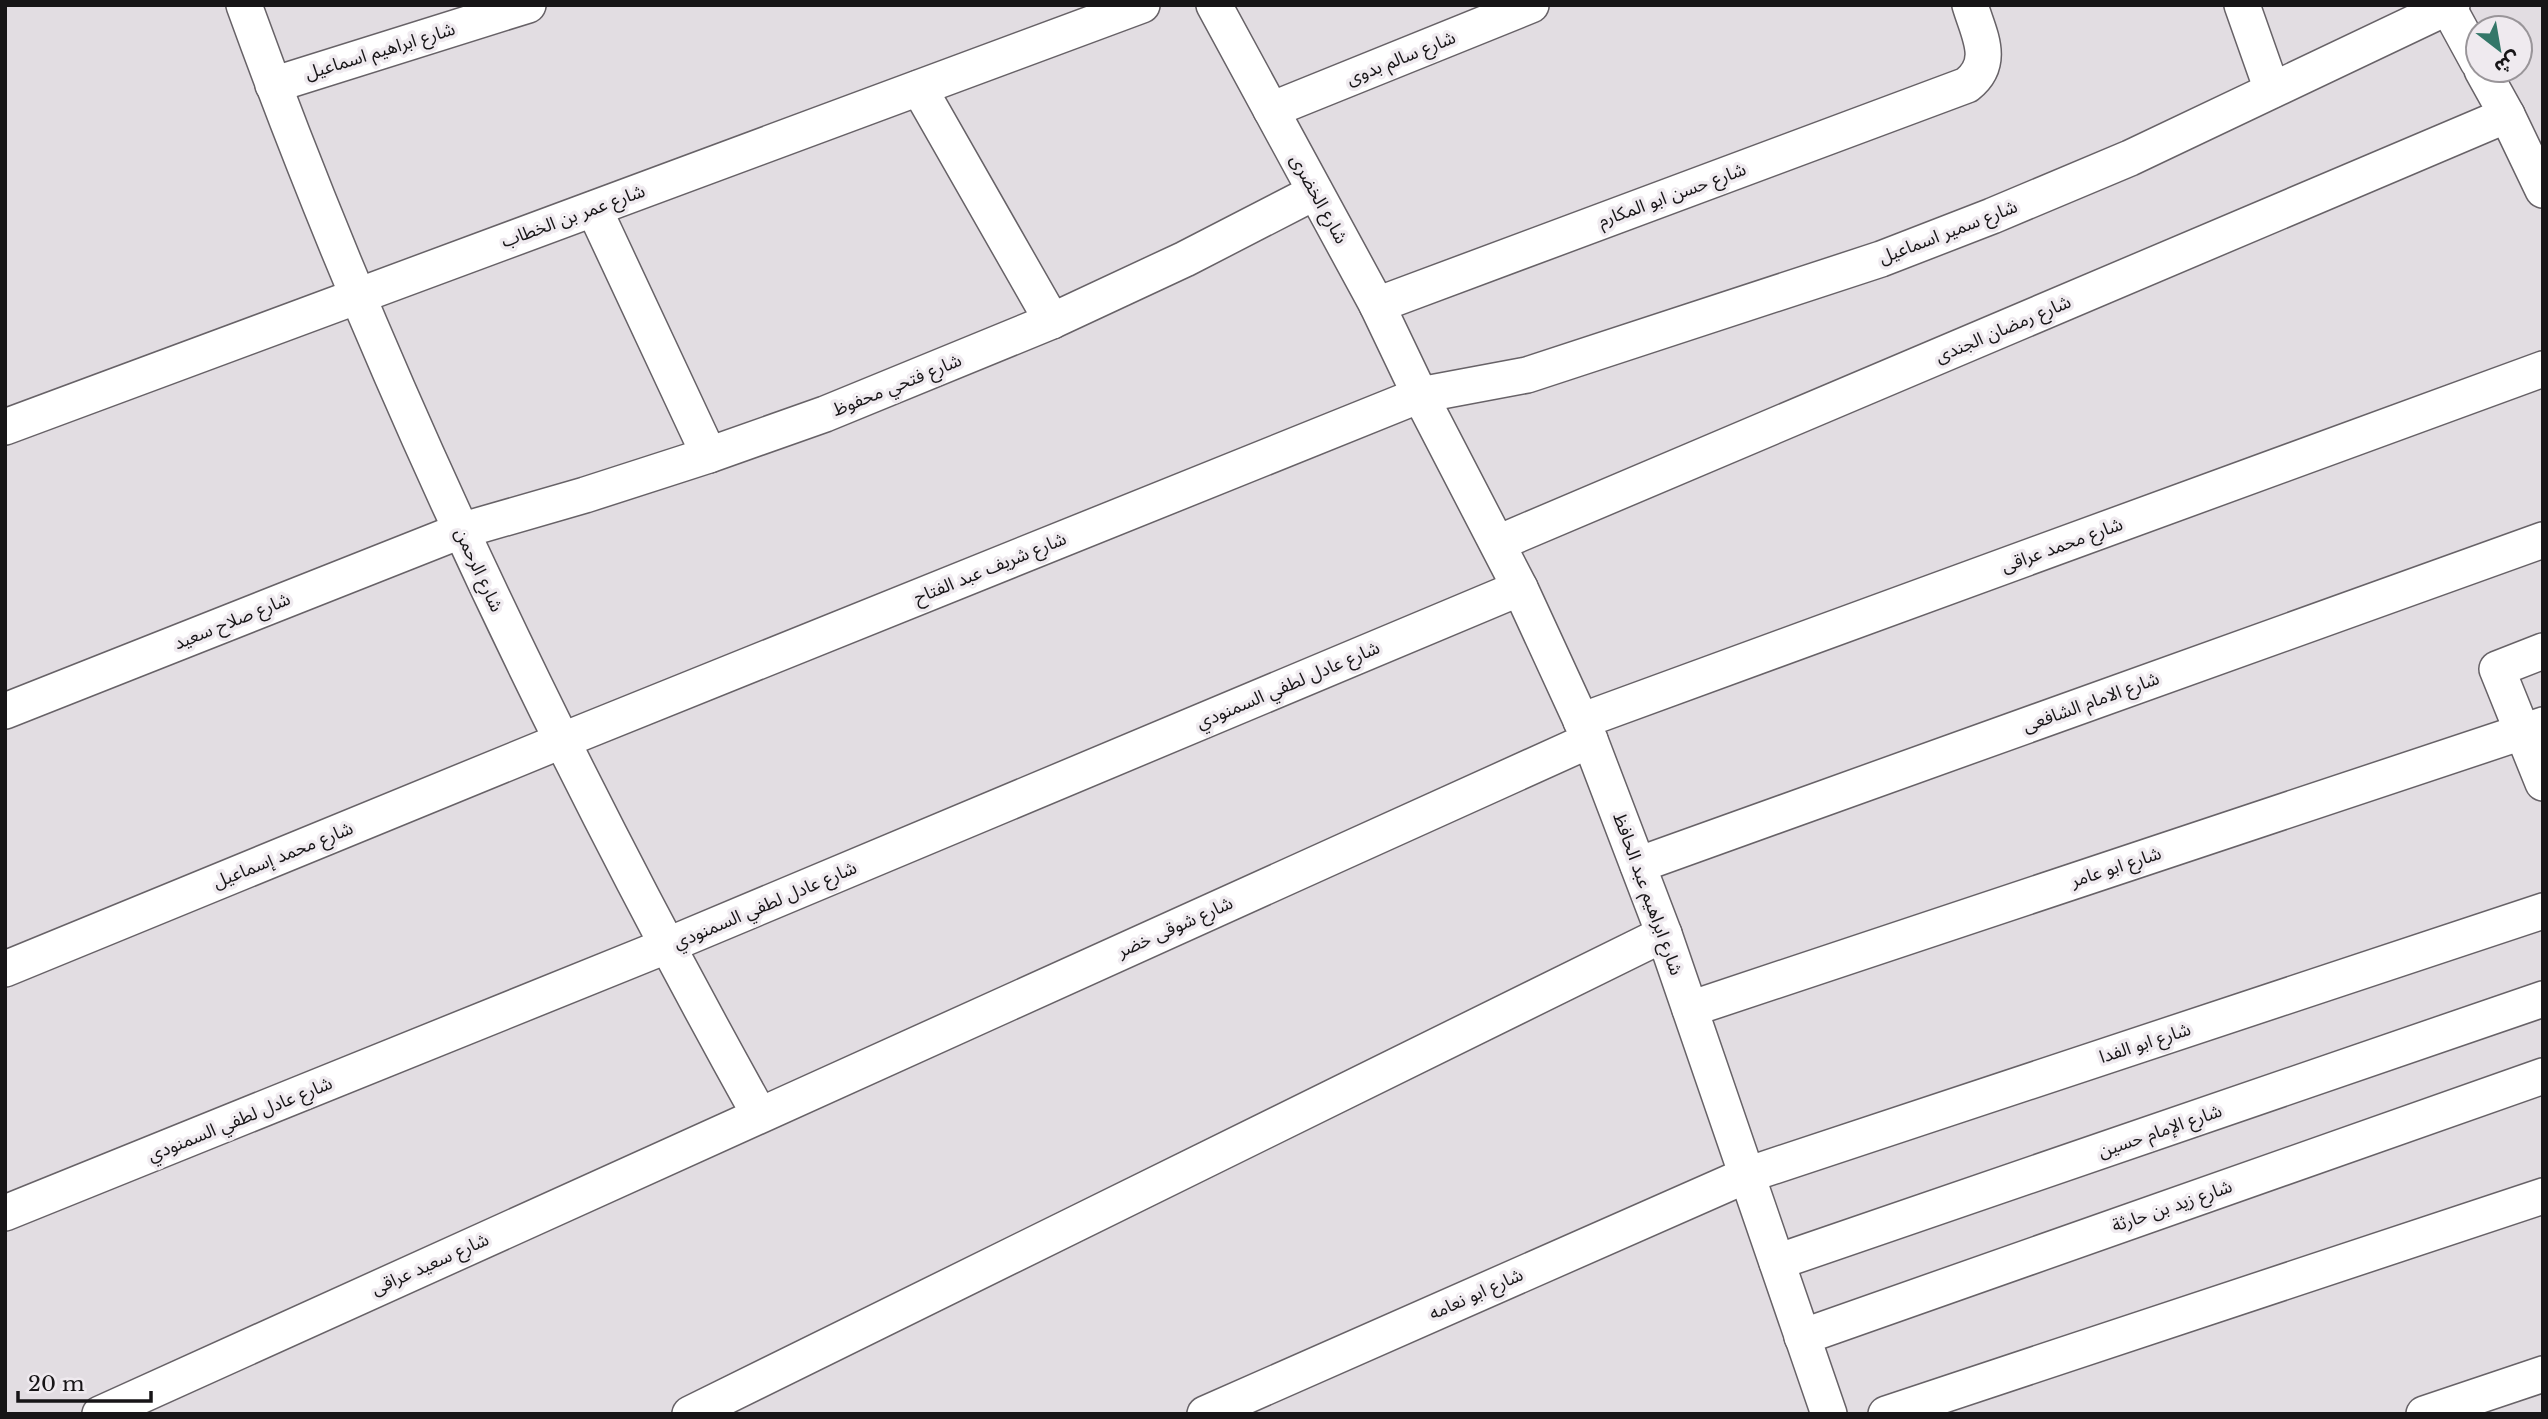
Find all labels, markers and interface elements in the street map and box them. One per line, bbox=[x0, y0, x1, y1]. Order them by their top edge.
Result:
north arrow bbox=[2464, 14, 2534, 84]
street label: شارع ابراهيم اسماعيل bbox=[302, 18, 458, 87]
street label: شارع سالم بدوى bbox=[1343, 26, 1460, 93]
text: ش bbox=[2490, 47, 2525, 80]
street label: شارع الخضرى bbox=[1283, 151, 1353, 249]
street label: شارع حسن ابو المكارم bbox=[1595, 158, 1750, 235]
street label: شارع عمر بن الخطاب bbox=[498, 180, 649, 255]
street label: شارع سمير اسماعيل bbox=[1876, 195, 2022, 271]
street label: شارع رمضان الجندى bbox=[1932, 290, 2075, 370]
street label: شارع فتحي محفوظ bbox=[829, 349, 966, 424]
street label: شارع محمد عراقى bbox=[1998, 513, 2127, 580]
street label: شارع الرحمن bbox=[447, 525, 508, 617]
street label: شارع شريف عبد الفتاح bbox=[911, 527, 1071, 611]
street label: شارع صلاح سعيد bbox=[171, 588, 295, 657]
street label: شارع عادل لطفي السمنودي bbox=[1193, 636, 1384, 736]
street label: شارع الامام الشافعى bbox=[2020, 667, 2163, 740]
street label: شارع ابراهيم عبد الحافظ bbox=[1606, 810, 1688, 979]
street label: شارع محمد إسماعيل bbox=[210, 817, 357, 896]
street label: شارع ابو عامر bbox=[2067, 842, 2165, 895]
street label: شارع عادل لطفي السمنودي bbox=[670, 856, 861, 956]
street label: شارع شوقى خضر bbox=[1113, 892, 1237, 965]
street label: شارع ابو الفدا bbox=[2097, 1018, 2194, 1071]
street label: شارع عادل لطفي السمنودي bbox=[144, 1072, 337, 1169]
street label: شارع الإمام حسين bbox=[2095, 1100, 2226, 1165]
street label: شارع زيد بن حارثة bbox=[2109, 1175, 2236, 1240]
street label: شارع سعيد عراقى bbox=[368, 1228, 493, 1303]
street label: شارع ابو نعامه bbox=[1426, 1263, 1528, 1327]
scale bar bbox=[18, 1360, 150, 1404]
text: 20 m bbox=[28, 1371, 85, 1397]

